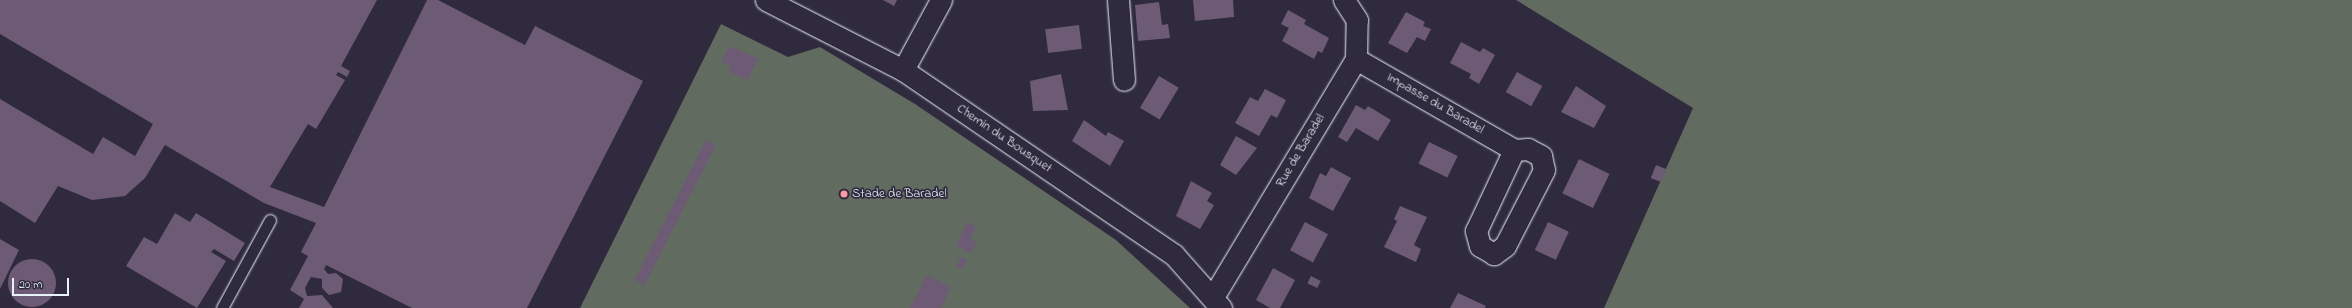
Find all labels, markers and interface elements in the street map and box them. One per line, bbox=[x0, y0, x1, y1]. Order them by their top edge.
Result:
street label: Impasse du Baradel bbox=[1384, 70, 1486, 138]
street label: Chemin du Bousquet bbox=[953, 101, 1055, 177]
street label: Rue de Baradel bbox=[1273, 112, 1329, 190]
place label: Stade de Baradel bbox=[852, 186, 947, 202]
marker: Stade de Baradel bbox=[839, 189, 849, 199]
scale bar bbox=[14, 270, 71, 296]
text: 20 m bbox=[19, 276, 42, 294]

